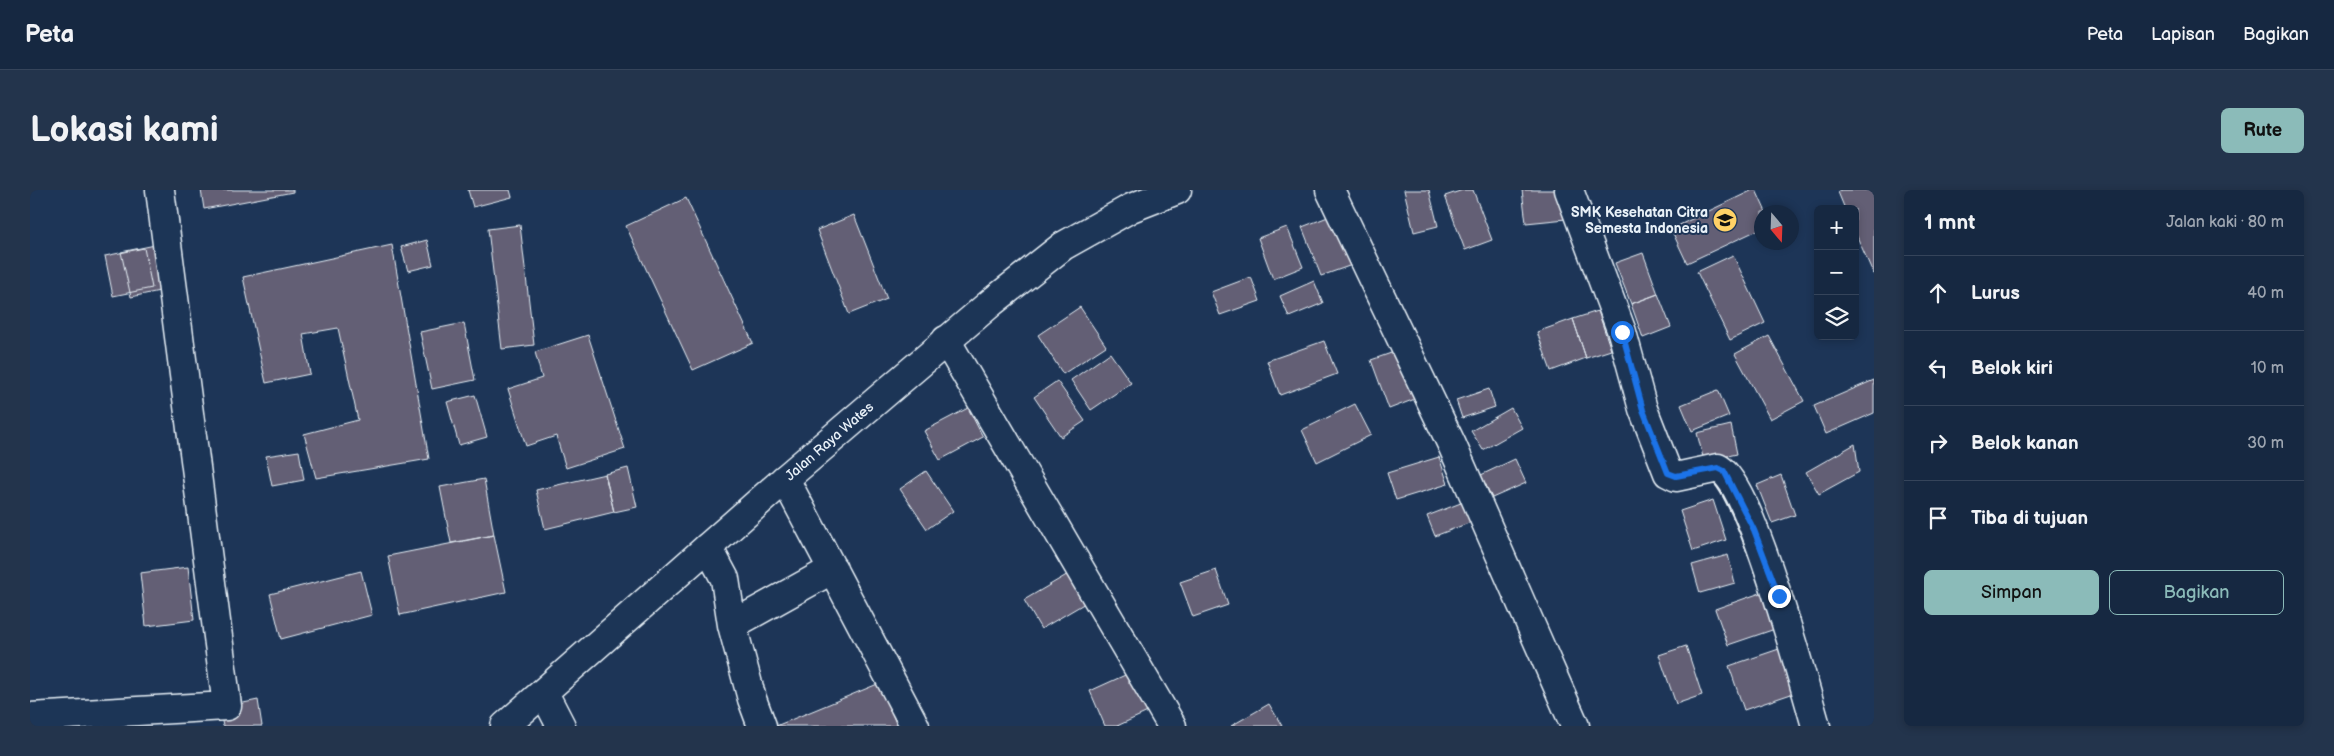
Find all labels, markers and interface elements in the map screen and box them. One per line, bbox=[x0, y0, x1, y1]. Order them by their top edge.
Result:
text: Peta bbox=[25, 20, 74, 49]
text: Peta bbox=[2087, 24, 2123, 45]
text: Lapisan bbox=[2151, 24, 2215, 45]
text: Bagikan bbox=[2243, 24, 2309, 45]
button: Rute bbox=[2221, 108, 2304, 153]
text: Lokasi kami bbox=[30, 109, 219, 152]
place label: SMK Kesehatan Citra Semesta Indonesia bbox=[1571, 204, 1708, 237]
north arrow bbox=[1754, 205, 1799, 250]
map controls bbox=[1814, 205, 1859, 340]
button: + bbox=[1814, 205, 1859, 250]
school or university icon: SMK Kesehatan Citra Semesta Indonesia bbox=[1712, 207, 1738, 233]
text: 1 mnt bbox=[1924, 210, 1975, 235]
text: Jalan kaki · 80 m bbox=[2166, 213, 2284, 232]
button: − bbox=[1814, 250, 1859, 295]
icon: ahead bbox=[1924, 279, 1952, 307]
text: Lurus bbox=[1971, 282, 2020, 305]
text: 40 m bbox=[2247, 284, 2284, 303]
button: layers bbox=[1814, 295, 1859, 340]
route start bbox=[1611, 321, 1634, 344]
icon: left bbox=[1924, 354, 1952, 382]
text: Belok kiri bbox=[1971, 357, 2053, 380]
text: 10 m bbox=[2251, 359, 2284, 378]
street label: Jalan Raya Wates bbox=[782, 398, 877, 484]
icon: right bbox=[1924, 429, 1952, 457]
text: Belok kanan bbox=[1971, 432, 2079, 455]
text: 30 m bbox=[2247, 434, 2284, 453]
icon: arrive bbox=[1924, 504, 1952, 532]
text: Tiba di tujuan bbox=[1971, 507, 2088, 530]
button: Simpan bbox=[1924, 570, 2099, 615]
button: Bagikan bbox=[2109, 570, 2284, 615]
route end bbox=[1768, 585, 1791, 608]

